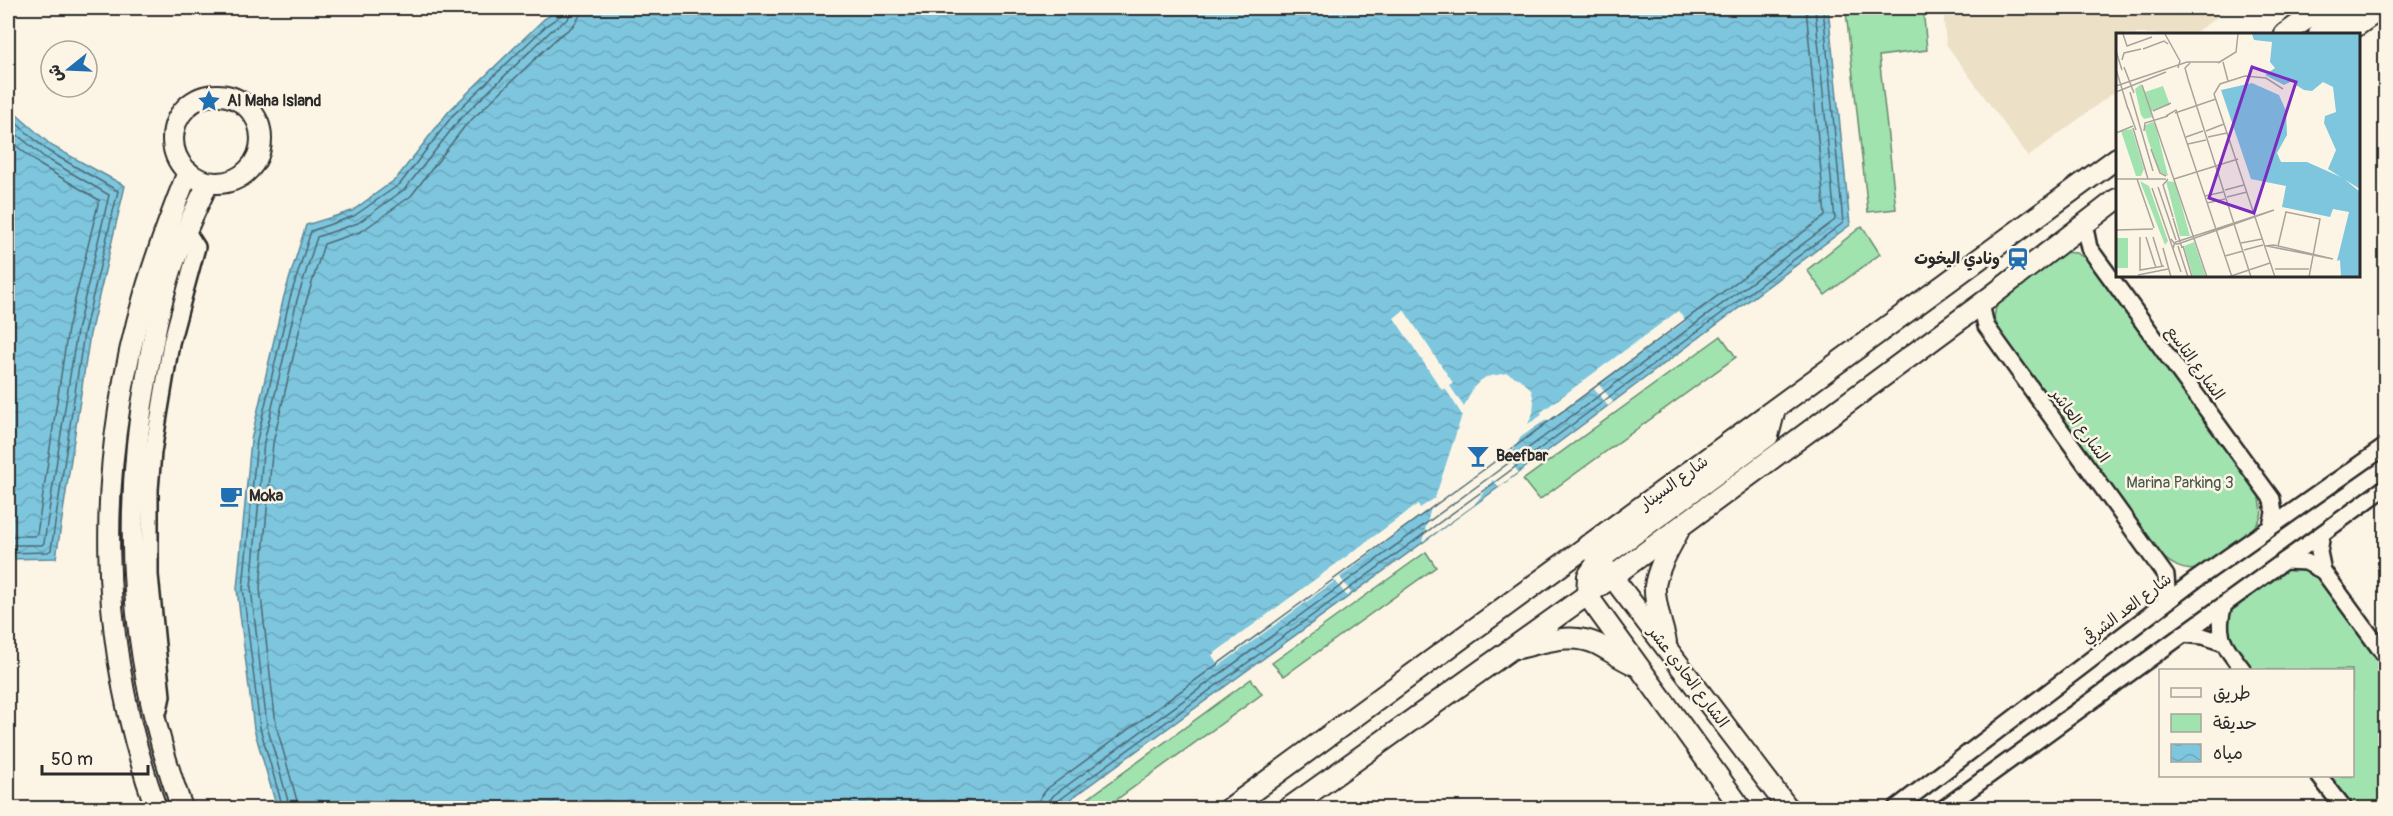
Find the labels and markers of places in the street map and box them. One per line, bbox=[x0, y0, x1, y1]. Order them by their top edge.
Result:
place icon: Al Maha Island bbox=[196, 88, 222, 114]
place label: Al Maha Island bbox=[227, 91, 322, 111]
station icon: ونادي اليخوت bbox=[2005, 246, 2031, 272]
place label: ونادي اليخوت bbox=[1914, 249, 2000, 271]
bar icon: Beefbar bbox=[1465, 443, 1491, 469]
place label: Beefbar bbox=[1496, 446, 1549, 466]
cafe icon: Moka bbox=[218, 483, 244, 509]
place label: Moka bbox=[249, 486, 284, 506]

